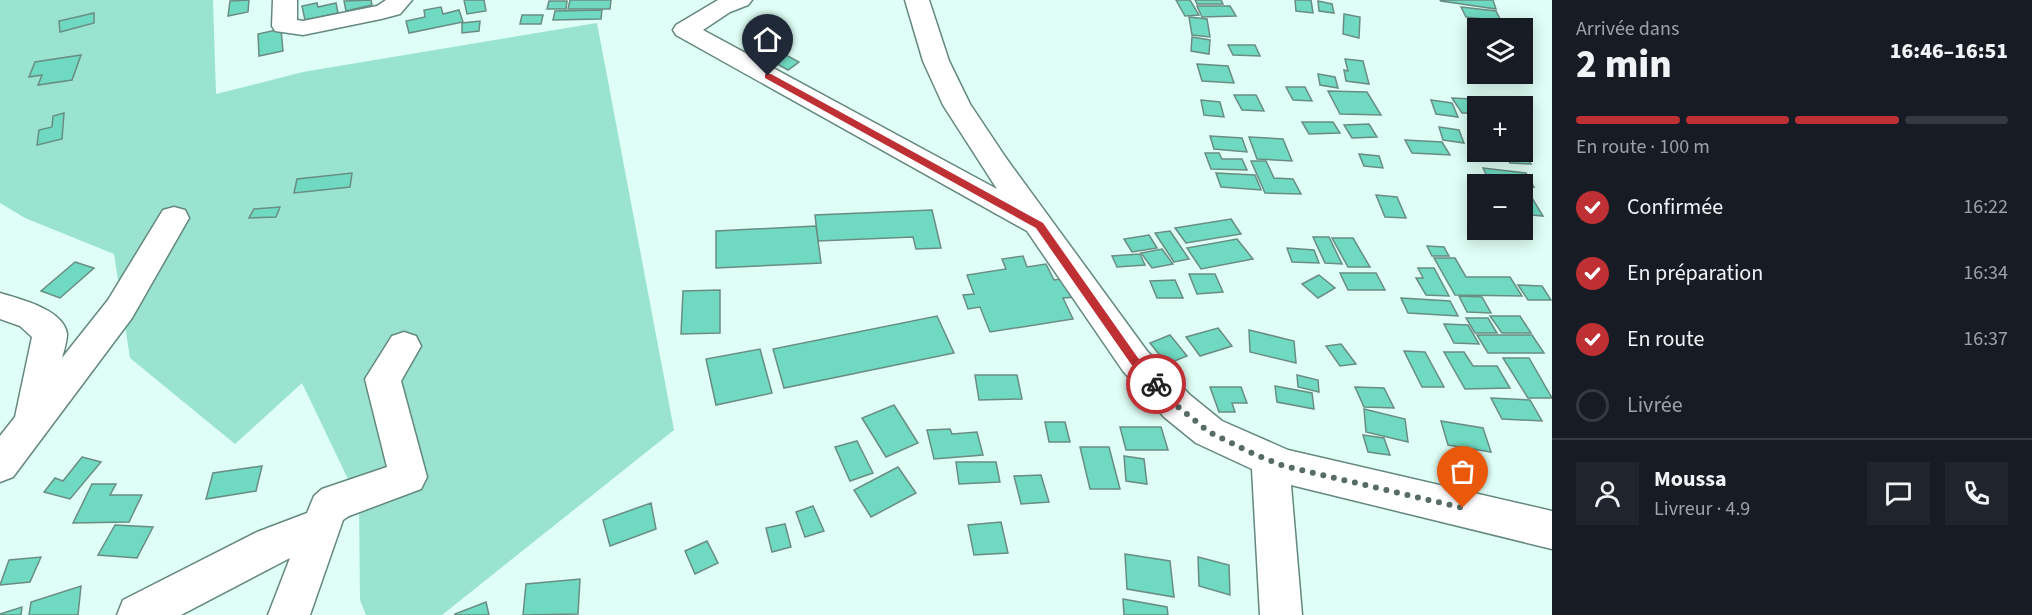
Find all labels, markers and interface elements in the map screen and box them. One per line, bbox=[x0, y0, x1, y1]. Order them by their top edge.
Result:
pin bbox=[742, 14, 793, 76]
text: Arrivée dans bbox=[1576, 15, 1679, 43]
map controls bbox=[1467, 18, 1533, 240]
button: layers bbox=[1467, 18, 1533, 84]
icon: home bbox=[751, 23, 784, 56]
text: 16:46–16:51 bbox=[1890, 35, 2008, 67]
text: 2 min bbox=[1576, 37, 1672, 93]
button: + bbox=[1467, 96, 1533, 162]
text: En route · 100 m bbox=[1576, 133, 1710, 161]
button: − bbox=[1467, 174, 1533, 240]
icon: check bbox=[1576, 191, 1609, 224]
text: Confirmée bbox=[1627, 191, 1723, 223]
text: 16:22 bbox=[1963, 193, 2008, 221]
icon: check bbox=[1576, 257, 1609, 290]
text: En préparation bbox=[1627, 257, 1763, 289]
text: 16:34 bbox=[1963, 259, 2008, 287]
icon: check bbox=[1576, 323, 1609, 356]
text: En route bbox=[1627, 323, 1704, 355]
text: 16:37 bbox=[1963, 325, 2008, 353]
courier bbox=[1126, 354, 1186, 414]
icon: bike bbox=[1140, 368, 1173, 401]
text: Livrée bbox=[1627, 389, 1683, 421]
pin bbox=[1437, 446, 1488, 508]
icon: bag bbox=[1446, 455, 1479, 488]
button: person bbox=[1576, 462, 1639, 525]
button: chat bbox=[1867, 462, 1930, 525]
button: phone bbox=[1945, 462, 2008, 525]
text: Moussa bbox=[1654, 463, 1727, 495]
text: Livreur · 4.9 bbox=[1654, 495, 1750, 523]

